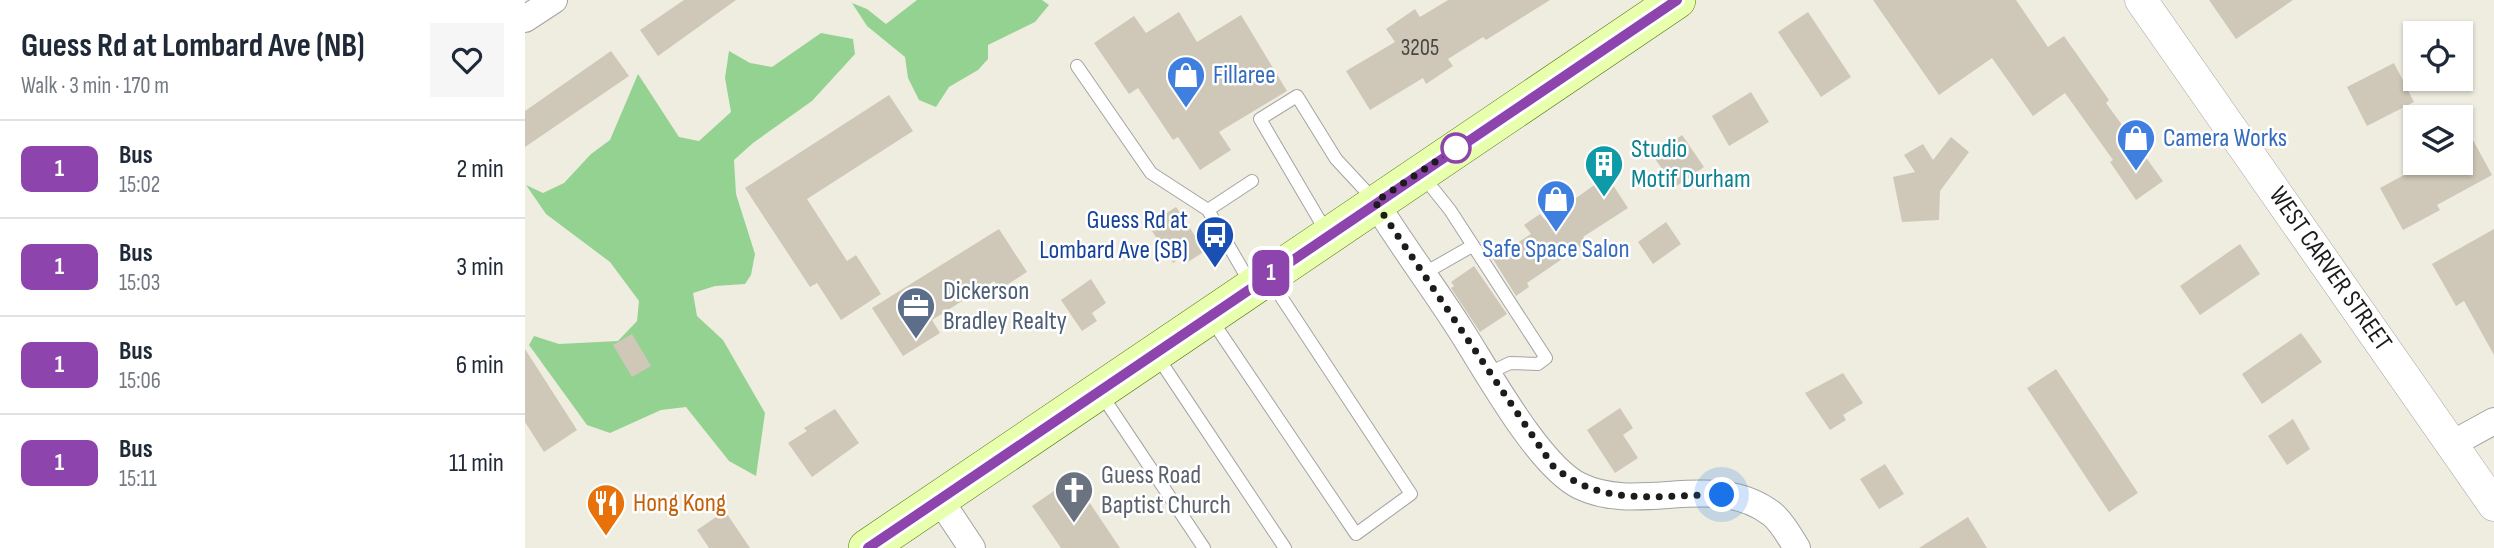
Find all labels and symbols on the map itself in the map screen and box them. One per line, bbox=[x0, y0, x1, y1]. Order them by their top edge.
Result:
house number: 3205 bbox=[1401, 34, 1439, 62]
shop icon: Fillaree bbox=[1165, 54, 1207, 109]
place label: Fillaree bbox=[1213, 60, 1276, 91]
shop icon: Camera Works bbox=[2115, 117, 2157, 172]
place label: Camera Works bbox=[2163, 123, 2287, 154]
unlabelled marker bbox=[1441, 133, 1471, 163]
place label: Studio Motif Durham bbox=[1631, 134, 1751, 195]
building icon: Studio Motif Durham bbox=[1583, 143, 1625, 198]
shop icon: Safe Space Salon bbox=[1535, 178, 1577, 233]
street label: WEST CARVER STREET bbox=[2262, 181, 2398, 357]
place label: Guess Rd at Lombard Ave (SB) bbox=[1039, 205, 1188, 266]
bus stop icon: Guess Rd at Lombard Ave (SB) bbox=[1194, 214, 1236, 269]
place label: Safe Space Salon bbox=[1482, 234, 1630, 265]
line badge: 1 bbox=[1248, 250, 1294, 296]
place label: Dickerson Bradley Realty bbox=[943, 276, 1067, 337]
office icon: Dickerson Bradley Realty bbox=[895, 285, 937, 340]
place label: Guess Road Baptist Church bbox=[1101, 460, 1231, 521]
church icon: Guess Road Baptist Church bbox=[1053, 469, 1095, 524]
your location bbox=[1704, 477, 1739, 512]
restaurant icon: Hong Kong bbox=[585, 482, 627, 537]
place label: Hong Kong bbox=[633, 488, 726, 519]

